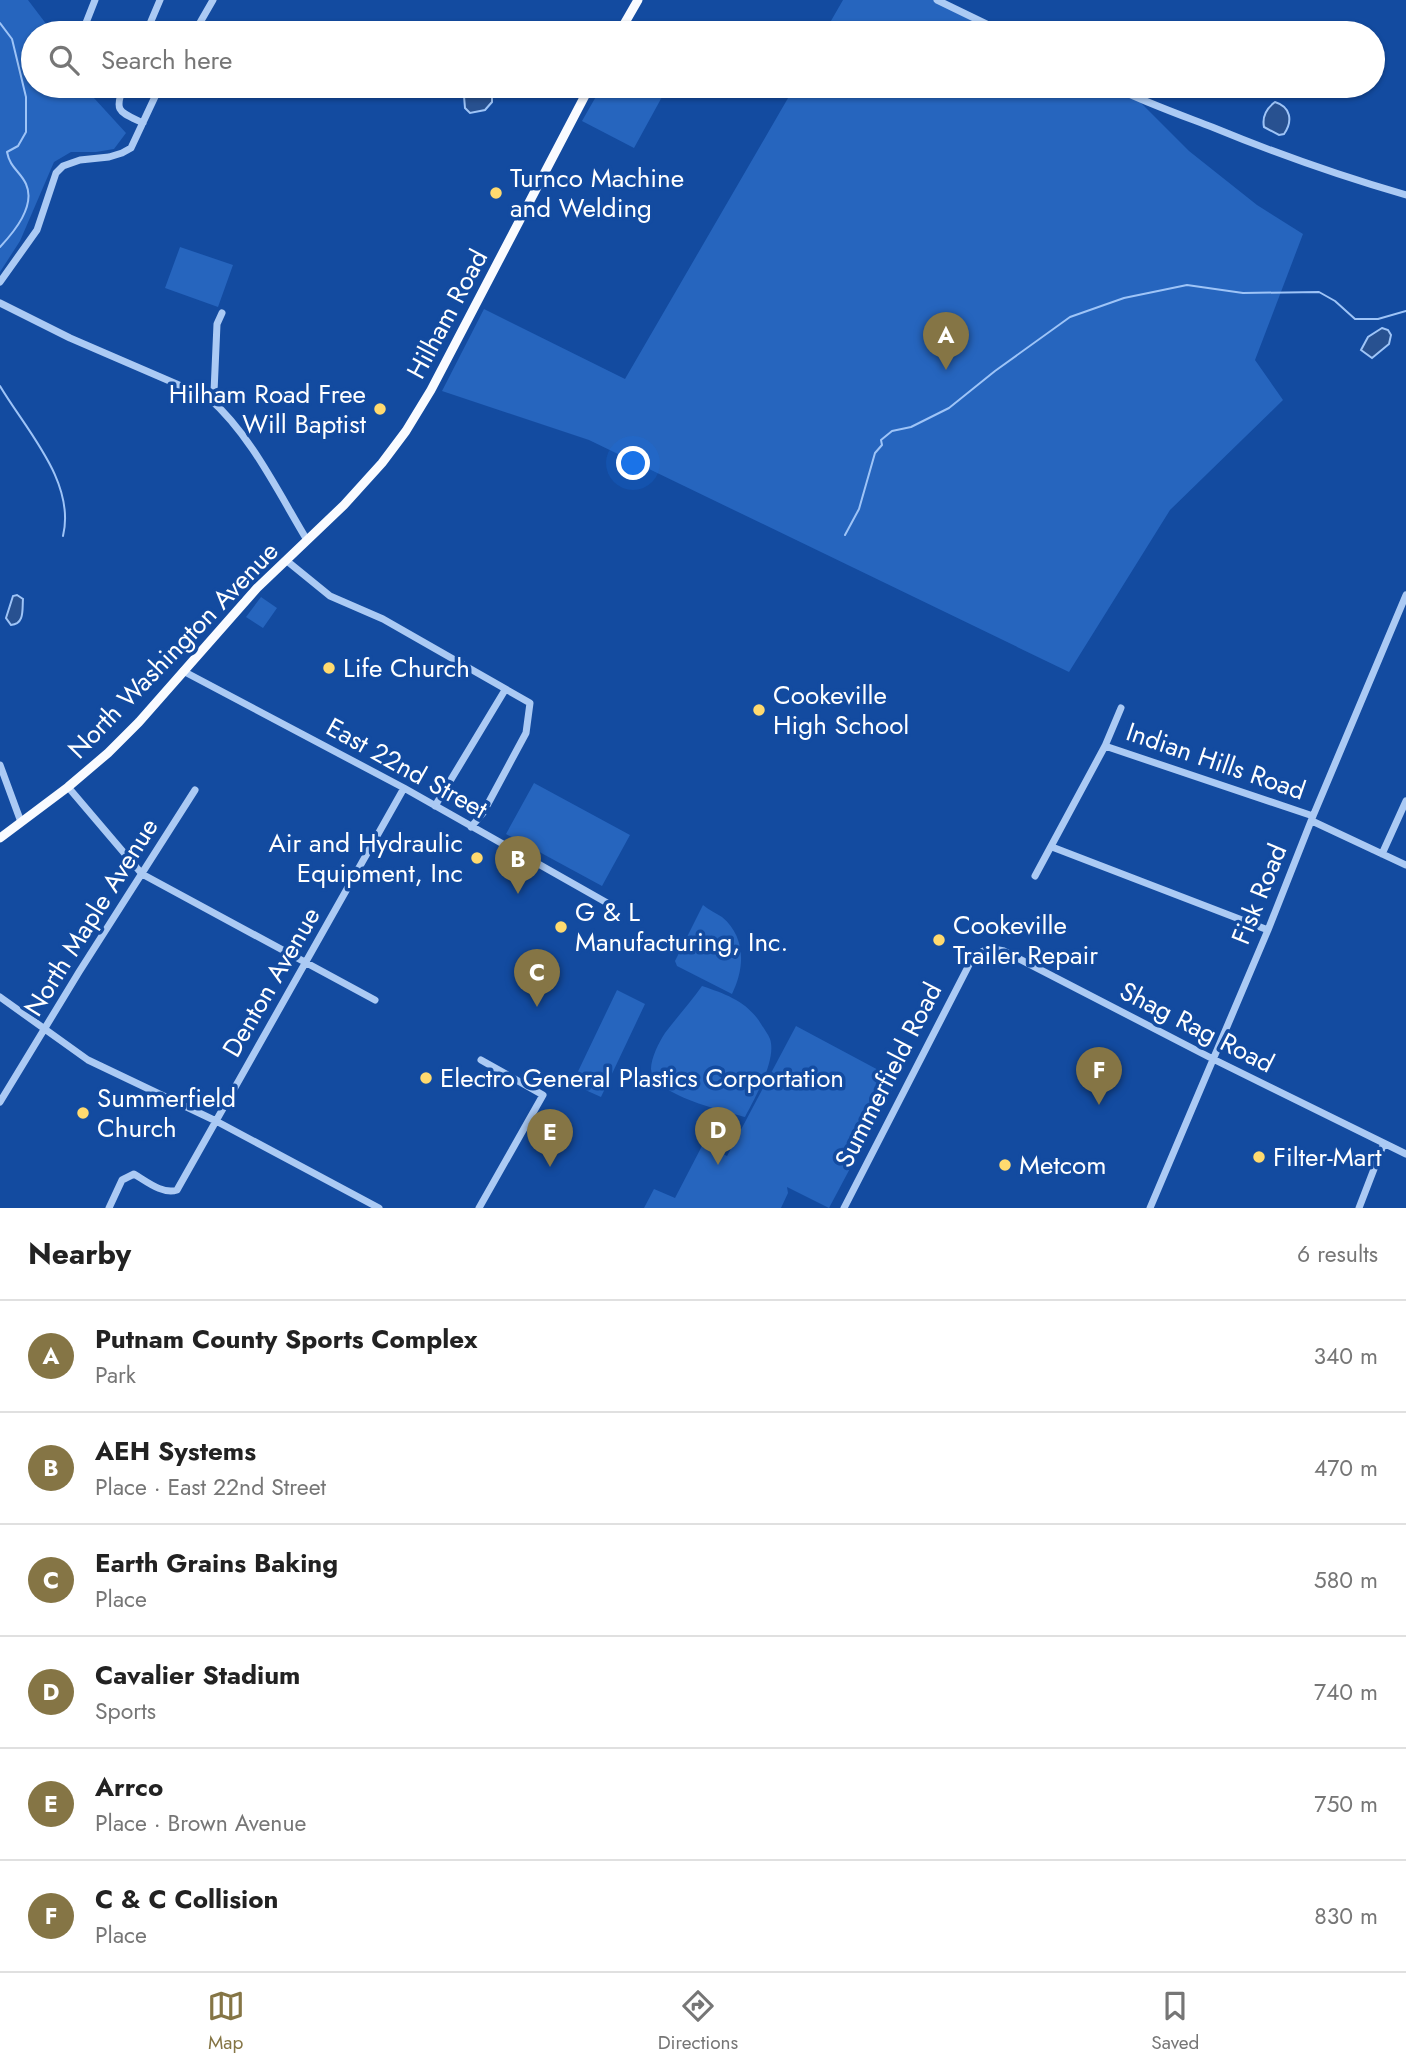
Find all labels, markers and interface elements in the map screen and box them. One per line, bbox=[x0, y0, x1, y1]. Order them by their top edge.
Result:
search box bbox=[21, 21, 1385, 98]
icon: search bbox=[45, 41, 83, 79]
text: Search here bbox=[101, 41, 233, 79]
place label: Turnco Machine and Welding bbox=[510, 159, 684, 227]
marker: Turnco Machine and Welding bbox=[488, 185, 504, 201]
street label: Hilham Road bbox=[397, 243, 497, 385]
pin: A bbox=[923, 312, 969, 370]
place label: Hilham Road Free Will Baptist bbox=[169, 375, 367, 443]
marker: Hilham Road Free Will Baptist bbox=[372, 401, 388, 417]
your location bbox=[616, 446, 650, 480]
street label: North Washington Avenue bbox=[59, 533, 287, 767]
place label: Life Church bbox=[343, 649, 470, 687]
marker: Life Church bbox=[321, 660, 337, 676]
place label: Cookeville High School bbox=[773, 676, 909, 744]
marker: Cookeville High School bbox=[751, 702, 767, 718]
street label: East 22nd Street bbox=[319, 708, 495, 828]
street label: Indian Hills Road bbox=[1121, 713, 1311, 809]
street label: North Maple Avenue bbox=[15, 810, 167, 1024]
place label: Air and Hydraulic Equipment, Inc bbox=[268, 824, 463, 892]
pin: B bbox=[495, 836, 541, 894]
street label: Fisk Road bbox=[1222, 838, 1296, 950]
marker: Air and Hydraulic Equipment, Inc bbox=[469, 850, 485, 866]
place label: G & L Manufacturing, Inc. bbox=[575, 893, 788, 961]
street label: Denton Avenue bbox=[213, 900, 329, 1064]
place label: Cookeville Trailer Repair bbox=[953, 906, 1098, 974]
marker: G & L Manufacturing, Inc. bbox=[553, 919, 569, 935]
marker: Cookeville Trailer Repair bbox=[931, 932, 947, 948]
pin: C bbox=[514, 949, 560, 1007]
street label: Shag Rag Road bbox=[1113, 972, 1281, 1082]
street label: Summerfield Road bbox=[825, 976, 951, 1174]
pin: F bbox=[1076, 1047, 1122, 1105]
place label: Electro General Plastics Corportation bbox=[440, 1059, 844, 1097]
marker: Electro General Plastics Corportation bbox=[418, 1070, 434, 1086]
place label: Summerfield Church bbox=[97, 1079, 236, 1147]
marker: Summerfield Church bbox=[75, 1105, 91, 1121]
pin: D bbox=[695, 1107, 741, 1165]
pin: E bbox=[527, 1109, 573, 1167]
place label: Filter-Mart bbox=[1273, 1138, 1382, 1176]
place label: Metcom bbox=[1019, 1146, 1107, 1184]
marker: Filter-Mart bbox=[1251, 1149, 1267, 1165]
marker: Metcom bbox=[997, 1157, 1013, 1173]
text: Nearby bbox=[28, 1232, 131, 1275]
text: 6 results bbox=[1297, 1237, 1378, 1271]
text: Putnam County Sports Complex bbox=[95, 1320, 478, 1358]
text: A bbox=[43, 1339, 59, 1373]
text: 340 m bbox=[1313, 1339, 1378, 1373]
text: Park bbox=[95, 1358, 136, 1392]
text: AEH Systems bbox=[95, 1432, 256, 1470]
text: B bbox=[43, 1451, 59, 1485]
text: 470 m bbox=[1314, 1451, 1378, 1485]
text: Place · East 22nd Street bbox=[95, 1470, 326, 1504]
text: Earth Grains Baking bbox=[95, 1544, 338, 1582]
text: C bbox=[43, 1563, 59, 1597]
text: 580 m bbox=[1314, 1563, 1378, 1597]
text: Place bbox=[95, 1582, 147, 1616]
text: Cavalier Stadium bbox=[95, 1656, 300, 1694]
text: D bbox=[43, 1675, 59, 1709]
text: 740 m bbox=[1314, 1675, 1378, 1709]
text: Sports bbox=[95, 1694, 156, 1728]
text: Arrco bbox=[95, 1768, 163, 1806]
text: E bbox=[44, 1787, 58, 1821]
text: 750 m bbox=[1314, 1787, 1378, 1821]
text: Place · Brown Avenue bbox=[95, 1806, 306, 1840]
text: C & C Collision bbox=[95, 1880, 279, 1918]
text: F bbox=[45, 1899, 57, 1933]
text: 830 m bbox=[1314, 1899, 1378, 1933]
text: Place bbox=[95, 1918, 147, 1952]
tab: Map bbox=[207, 1987, 245, 2056]
tab: Directions bbox=[658, 1987, 738, 2056]
tab: Saved bbox=[1151, 1987, 1199, 2056]

